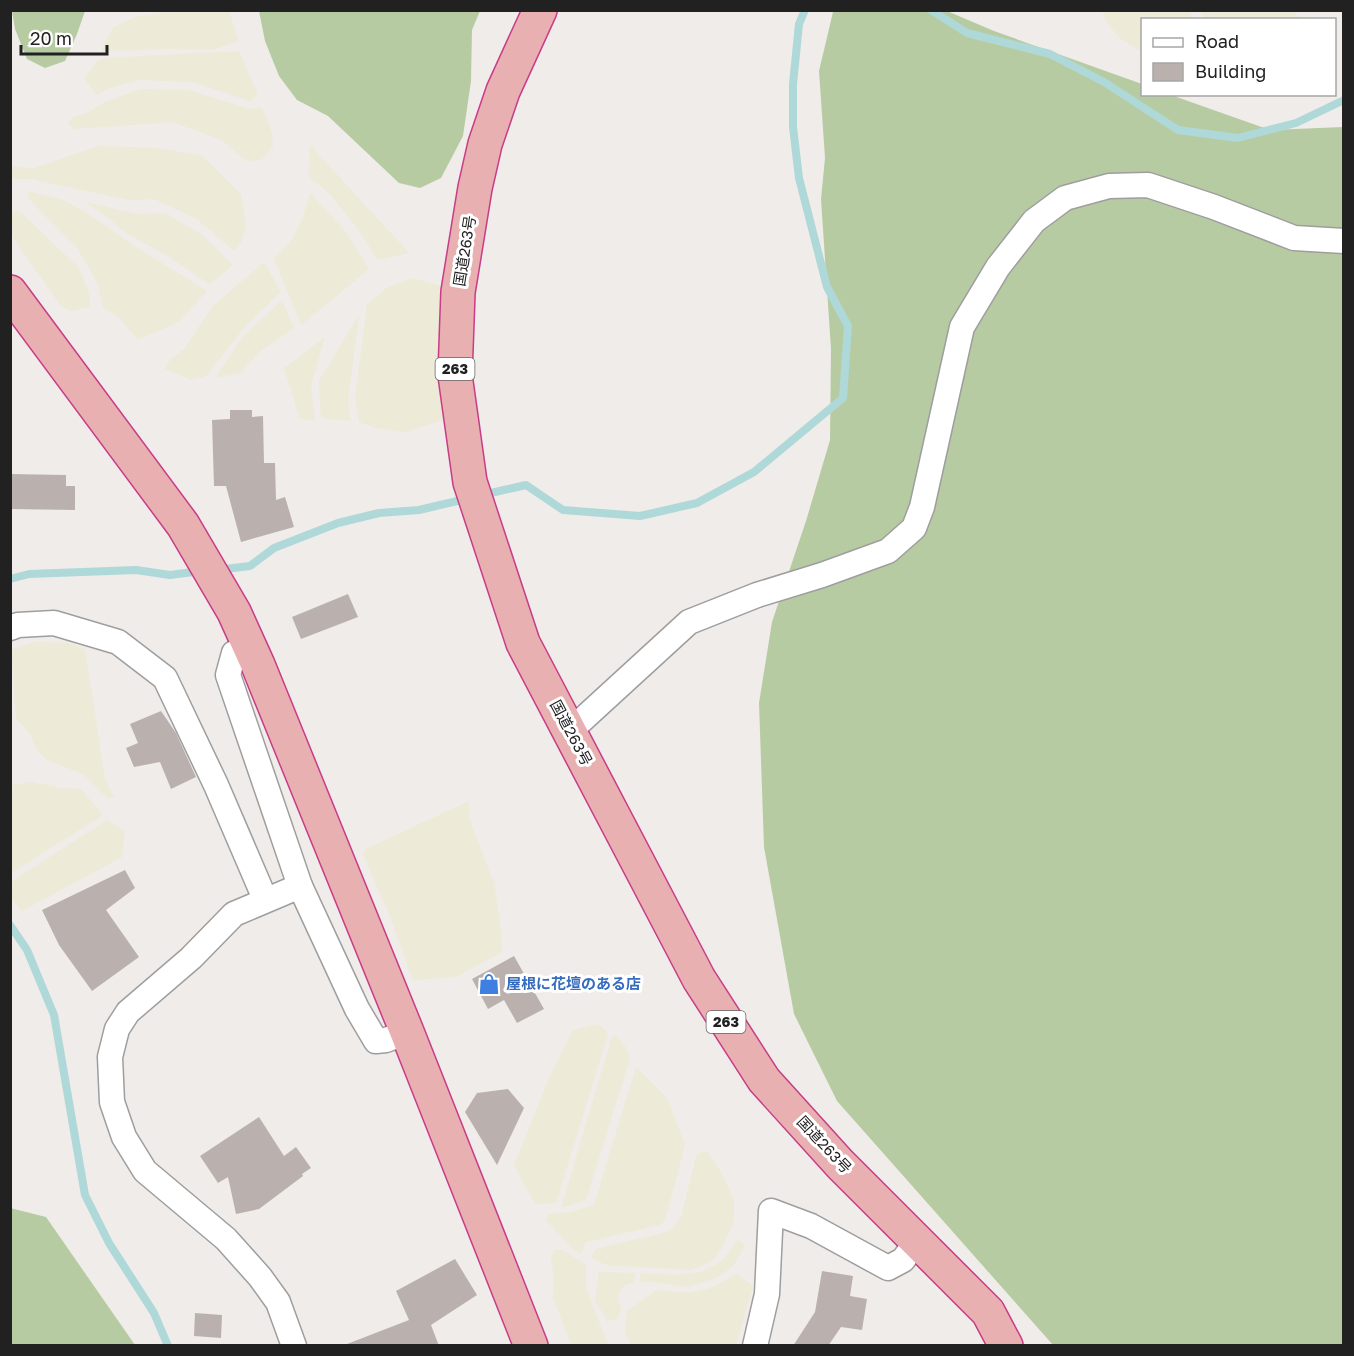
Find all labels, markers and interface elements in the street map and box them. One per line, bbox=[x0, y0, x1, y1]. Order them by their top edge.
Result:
scale bar bbox=[21, 18, 106, 56]
legend bbox=[1141, 18, 1336, 96]
text: 20 m bbox=[30, 27, 72, 49]
text: Road bbox=[1195, 30, 1239, 52]
text: Building bbox=[1195, 60, 1266, 82]
street label: 国道263号 bbox=[450, 214, 478, 288]
road number: 263 bbox=[436, 358, 474, 380]
street label: 国道263号 bbox=[547, 697, 597, 768]
shop icon: 屋根に花壇のある店 bbox=[477, 972, 501, 996]
place label: 屋根に花壇のある店 bbox=[506, 974, 641, 992]
road number: 263 bbox=[706, 1011, 746, 1033]
street label: 国道263号 bbox=[794, 1112, 856, 1177]

